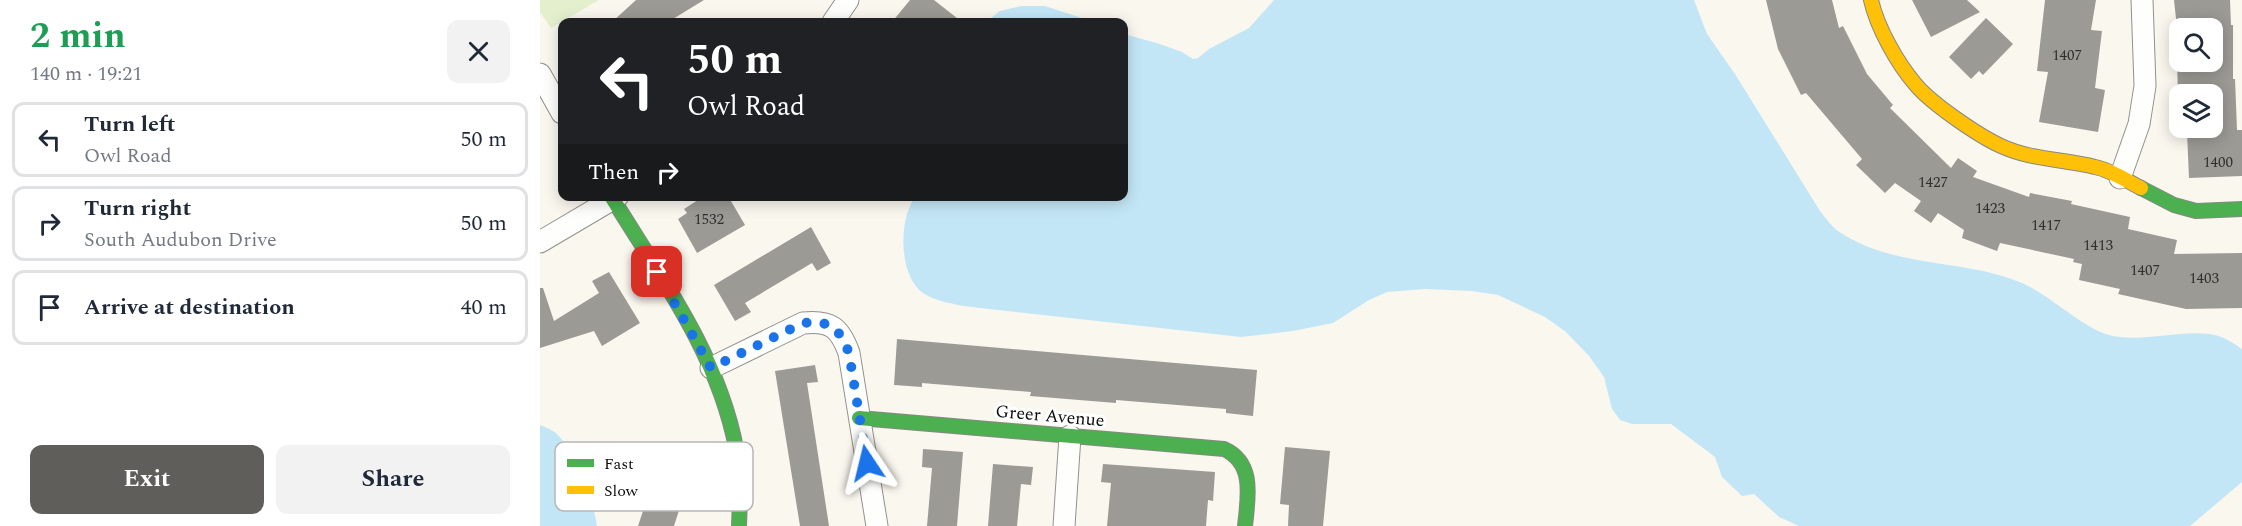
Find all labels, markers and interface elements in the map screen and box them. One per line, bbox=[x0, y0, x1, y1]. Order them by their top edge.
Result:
text: 2 min bbox=[30, 9, 126, 64]
map controls bbox=[2169, 18, 2223, 138]
button: search bbox=[2169, 18, 2223, 72]
button: close bbox=[447, 20, 510, 83]
text: 50 m bbox=[687, 29, 782, 92]
icon: left bbox=[588, 42, 666, 120]
house number: 1407 bbox=[2052, 44, 2082, 67]
text: 140 m · 19:21 bbox=[30, 59, 142, 89]
button: layers bbox=[2169, 84, 2223, 138]
text: Owl Road bbox=[687, 86, 805, 128]
text: Turn left bbox=[84, 108, 176, 141]
icon: left bbox=[33, 123, 66, 156]
text: 50 m bbox=[461, 123, 507, 156]
text: Owl Road bbox=[84, 141, 172, 171]
house number: 1400 bbox=[2203, 151, 2233, 174]
text: Then bbox=[588, 156, 639, 189]
icon: right bbox=[651, 156, 684, 189]
house number: 1427 bbox=[1918, 171, 1948, 194]
text: Turn right bbox=[84, 192, 191, 225]
house number: 1423 bbox=[1975, 197, 2005, 220]
icon: right bbox=[33, 207, 66, 240]
text: 50 m bbox=[461, 207, 507, 240]
house number: 1532 bbox=[694, 208, 724, 231]
house number: 1417 bbox=[2031, 214, 2061, 237]
text: South Audubon Drive bbox=[84, 225, 277, 255]
house number: 1413 bbox=[2083, 234, 2113, 257]
pin bbox=[631, 246, 682, 297]
icon: arrive bbox=[640, 255, 673, 288]
house number: 1407 bbox=[2130, 259, 2160, 282]
house number: 1403 bbox=[2189, 267, 2219, 290]
icon: arrive bbox=[33, 291, 66, 324]
text: Arrive at destination bbox=[84, 291, 295, 324]
text: 40 m bbox=[461, 291, 507, 324]
street label: Greer Avenue bbox=[994, 398, 1106, 434]
position arrow bbox=[835, 431, 899, 495]
legend bbox=[555, 442, 753, 511]
button: Exit bbox=[30, 445, 264, 514]
button: Share bbox=[276, 445, 510, 514]
text: Fast bbox=[604, 452, 634, 476]
text: Slow bbox=[604, 479, 639, 503]

